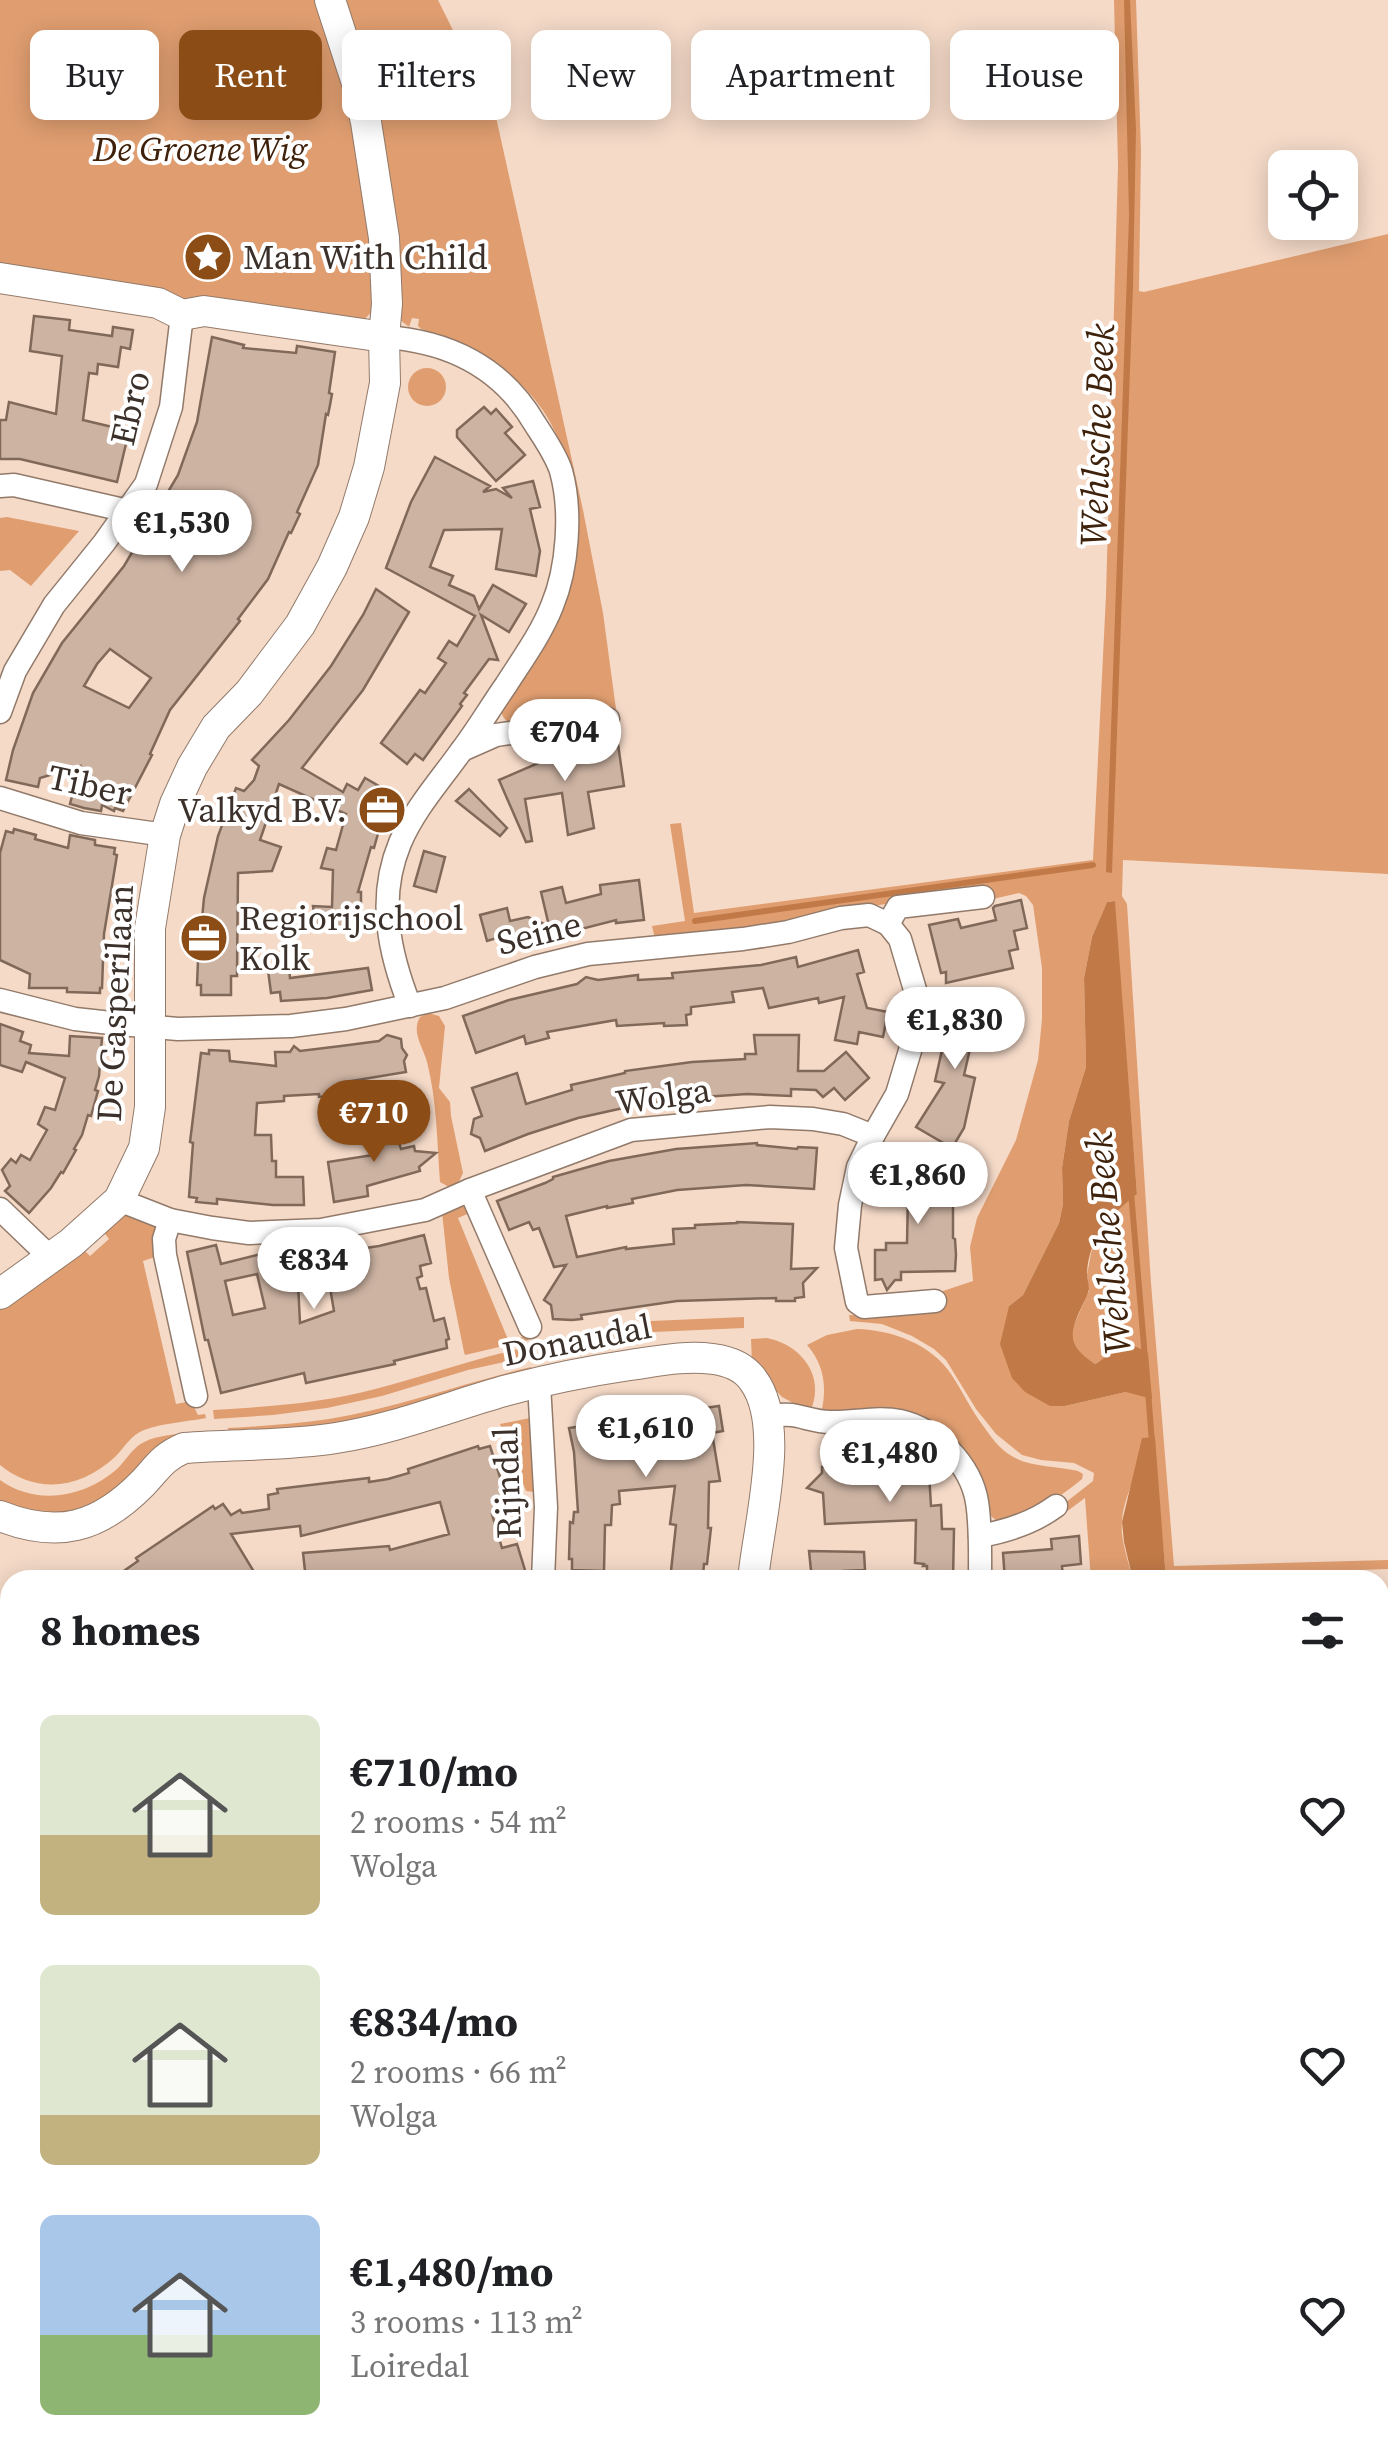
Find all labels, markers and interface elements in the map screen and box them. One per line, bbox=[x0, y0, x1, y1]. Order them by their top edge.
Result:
chip: Buy bbox=[30, 30, 159, 120]
chip: Rent bbox=[179, 30, 322, 120]
chip: Filters bbox=[342, 30, 511, 120]
chip: New bbox=[531, 30, 671, 120]
chip: Apartment bbox=[691, 30, 930, 120]
chip: House bbox=[950, 30, 1119, 120]
park label: De Groene Wig bbox=[92, 125, 308, 173]
map controls bbox=[1268, 150, 1358, 240]
button: locate bbox=[1268, 150, 1358, 240]
place icon: Man With Child bbox=[182, 231, 234, 283]
place label: Man With Child bbox=[243, 233, 488, 281]
water label: Wehlsche Beek bbox=[1067, 323, 1127, 547]
street label: Ebro bbox=[98, 366, 162, 450]
pin: €1,530 bbox=[101, 490, 263, 575]
text: €1,530 bbox=[134, 500, 230, 544]
pin: €704 bbox=[506, 699, 624, 784]
text: €704 bbox=[530, 709, 600, 753]
street label: Tiber bbox=[44, 753, 136, 817]
office icon: Valkyd B.V. bbox=[356, 784, 408, 836]
place label: Valkyd B.V. bbox=[177, 786, 347, 834]
street label: De Gasperilaan bbox=[85, 883, 145, 1123]
place label: Regiorijschool Kolk bbox=[239, 894, 463, 982]
street label: Seine bbox=[492, 899, 586, 967]
office icon: Regiorijschool Kolk bbox=[178, 912, 230, 964]
pin: €1,830 bbox=[874, 987, 1036, 1072]
text: €1,830 bbox=[907, 997, 1003, 1041]
street label: Wolga bbox=[612, 1066, 714, 1126]
pin: €710 bbox=[315, 1080, 433, 1165]
text: €710 bbox=[339, 1090, 409, 1134]
water label: Wehlsche Beek bbox=[1072, 1130, 1144, 1356]
pin: €1,860 bbox=[837, 1142, 999, 1227]
text: €1,860 bbox=[870, 1152, 966, 1196]
pin: €834 bbox=[255, 1227, 373, 1312]
text: €834 bbox=[279, 1237, 349, 1281]
street label: Donaudal bbox=[498, 1302, 656, 1378]
pin: €1,610 bbox=[565, 1395, 727, 1480]
text: €1,610 bbox=[598, 1405, 694, 1449]
pin: €1,480 bbox=[809, 1420, 971, 1505]
street label: Rijndal bbox=[481, 1426, 533, 1540]
text: €1,480 bbox=[842, 1430, 938, 1474]
text: 8 homes bbox=[40, 1601, 200, 1659]
icon: filters bbox=[1295, 1603, 1350, 1658]
text: €710/mo bbox=[350, 1742, 518, 1800]
icon: home bbox=[120, 1755, 240, 1875]
icon: heart bbox=[1295, 1788, 1350, 1843]
text: 2 rooms · 54 m² bbox=[350, 1800, 567, 1844]
text: Wolga bbox=[350, 1844, 437, 1888]
text: €834/mo bbox=[350, 1992, 518, 2050]
icon: home bbox=[120, 2005, 240, 2125]
icon: heart bbox=[1295, 2038, 1350, 2093]
text: 2 rooms · 66 m² bbox=[350, 2050, 567, 2094]
text: Wolga bbox=[350, 2094, 437, 2138]
text: €1,480/mo bbox=[350, 2242, 553, 2300]
icon: home bbox=[120, 2255, 240, 2375]
icon: heart bbox=[1295, 2288, 1350, 2343]
text: 3 rooms · 113 m² bbox=[350, 2300, 583, 2344]
text: Loiredal bbox=[350, 2344, 469, 2388]

